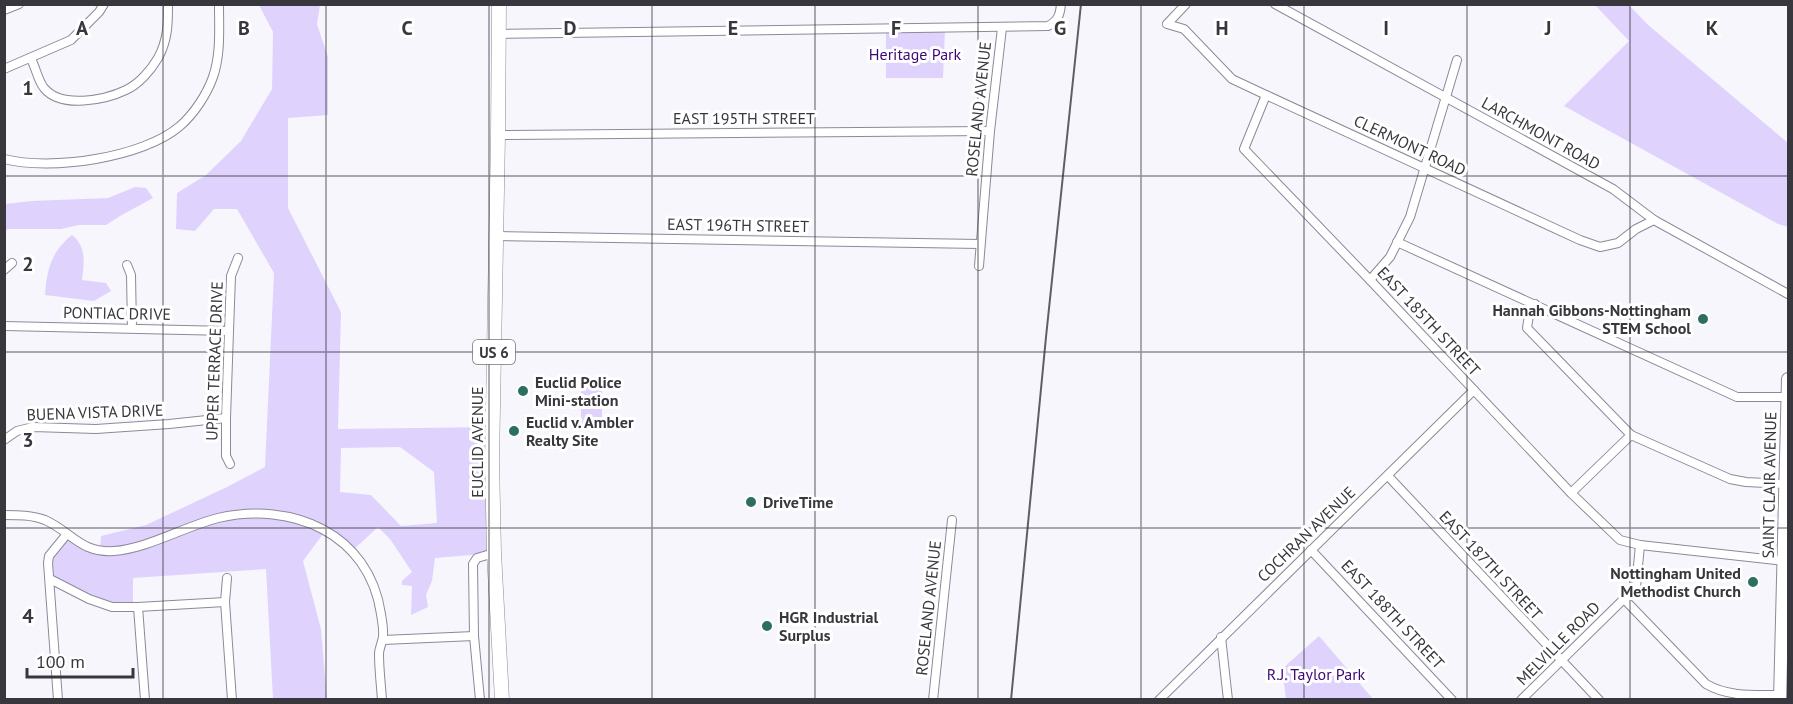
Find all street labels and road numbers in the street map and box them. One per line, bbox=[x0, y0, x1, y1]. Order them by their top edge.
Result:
street label: ROSELAND AVENUE bbox=[961, 41, 995, 177]
street label: LARCHMONT ROAD bbox=[1478, 92, 1604, 174]
street label: EAST 195TH STREET bbox=[673, 108, 815, 128]
street label: CLERMONT ROAD bbox=[1351, 110, 1469, 180]
street label: EAST 196TH STREET bbox=[667, 214, 809, 236]
street label: EAST 185TH STREET bbox=[1373, 262, 1485, 380]
street label: UPPER TERRACE DRIVE bbox=[201, 281, 227, 441]
street label: PONTIAC DRIVE bbox=[63, 302, 171, 324]
road number: US 6 bbox=[473, 340, 515, 364]
street label: EUCLID AVENUE bbox=[467, 386, 487, 498]
street label: BUENA VISTA DRIVE bbox=[26, 400, 164, 424]
street label: SAINT CLAIR AVENUE bbox=[1758, 411, 1780, 559]
street label: COCHRAN AVENUE bbox=[1253, 482, 1359, 586]
street label: EAST 187TH STREET bbox=[1435, 506, 1547, 624]
street label: ROSELAND AVENUE bbox=[911, 540, 945, 676]
street label: EAST 188TH STREET bbox=[1337, 555, 1449, 673]
street label: MELVILLE ROAD bbox=[1512, 597, 1604, 689]

